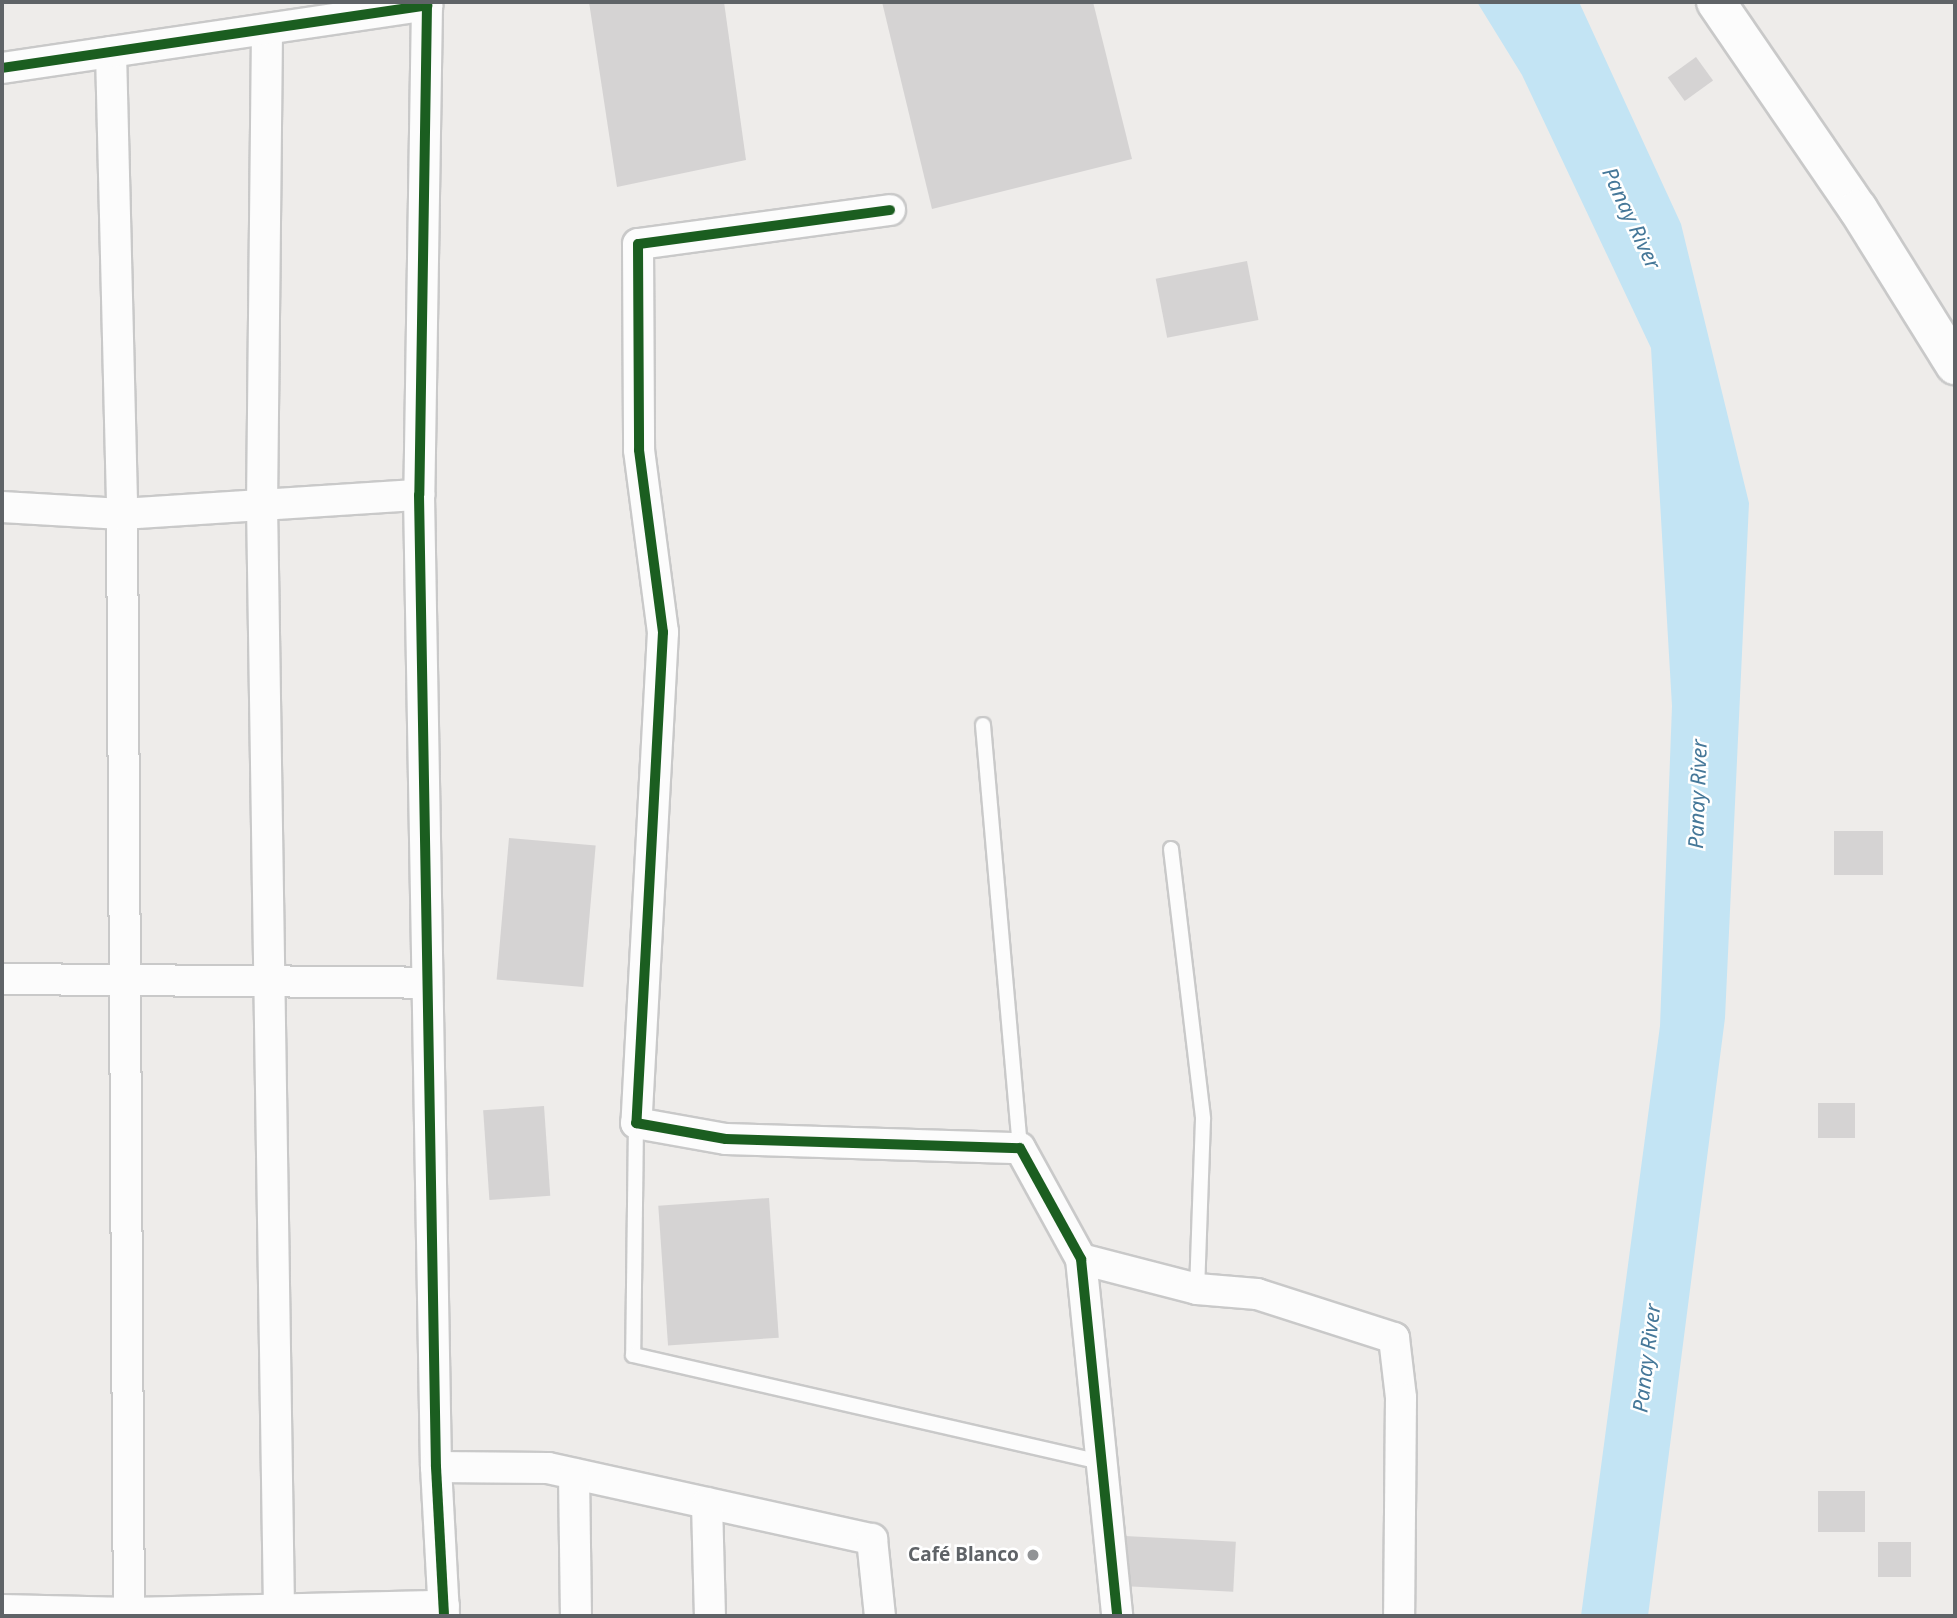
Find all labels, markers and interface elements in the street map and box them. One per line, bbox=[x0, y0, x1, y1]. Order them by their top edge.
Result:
water label: Panay River bbox=[1597, 163, 1667, 273]
water label: Panay River bbox=[1683, 739, 1711, 849]
water label: Panay River bbox=[1627, 1302, 1665, 1414]
place label: Café Blanco bbox=[908, 1544, 1019, 1566]
marker: Café Blanco bbox=[1025, 1547, 1041, 1563]

